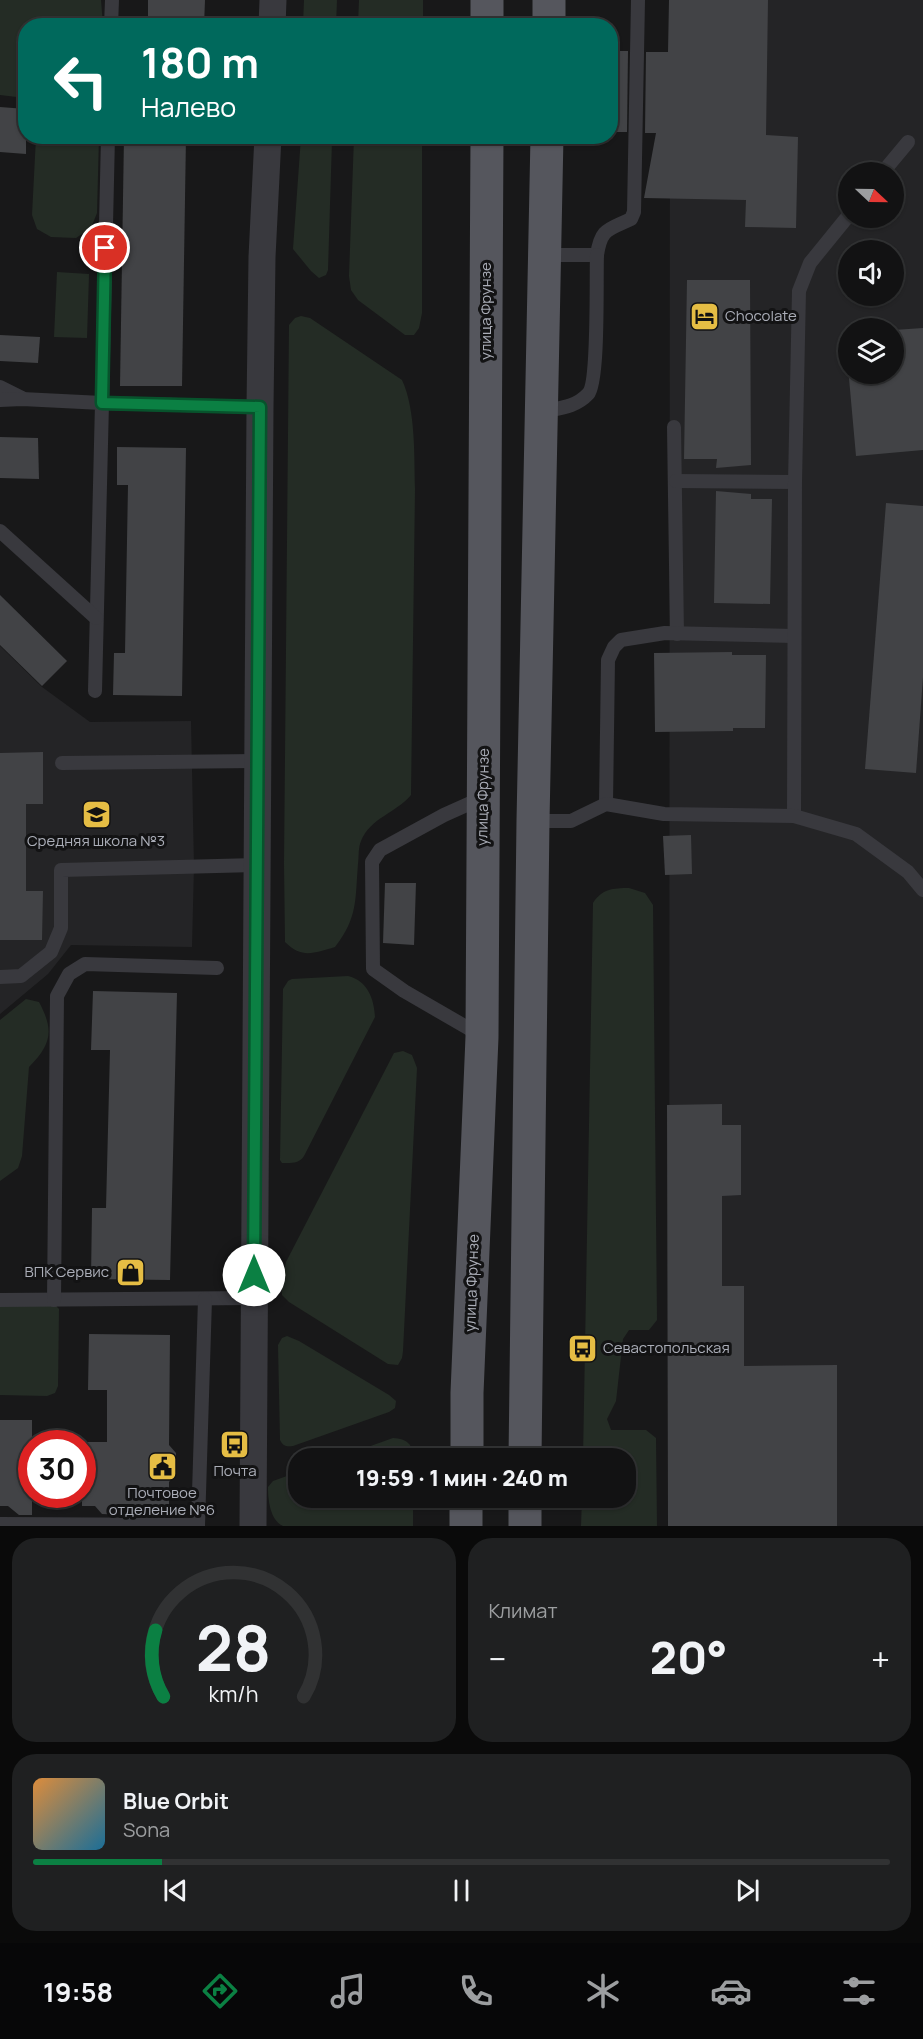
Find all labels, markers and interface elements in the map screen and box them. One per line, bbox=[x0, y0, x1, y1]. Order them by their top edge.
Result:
text: 180 m bbox=[141, 33, 259, 91]
icon: left bbox=[42, 42, 120, 120]
text: Налево bbox=[141, 88, 236, 125]
north arrow bbox=[838, 162, 904, 228]
map controls bbox=[838, 162, 904, 384]
pin bbox=[79, 222, 130, 273]
icon: arrive bbox=[88, 231, 121, 264]
button: sound bbox=[838, 240, 904, 306]
street label: улица Фрунзе bbox=[475, 262, 496, 360]
hotel icon: Chocolate bbox=[688, 300, 720, 332]
place label: Chocolate bbox=[725, 305, 797, 326]
button: layers bbox=[838, 318, 904, 384]
street label: улица Фрунзе bbox=[471, 748, 494, 846]
school or university icon: Средняя школа №3 bbox=[80, 798, 112, 830]
place label: Средняя школа №3 bbox=[27, 830, 165, 851]
street label: улица Фрунзе bbox=[459, 1234, 484, 1332]
position arrow bbox=[222, 1243, 286, 1307]
shop icon: ВПК Сервис bbox=[114, 1256, 146, 1288]
place label: ВПК Сервис bbox=[25, 1261, 109, 1282]
bus stop icon: Севастопольская bbox=[566, 1332, 598, 1364]
place label: Севастопольская bbox=[603, 1337, 730, 1358]
bus stop icon: Почта bbox=[219, 1428, 251, 1460]
speed limit sign: 30 bbox=[18, 1430, 96, 1508]
public building icon: Почтовое отделение №6 bbox=[146, 1450, 178, 1482]
place label: Почта bbox=[213, 1460, 257, 1481]
text: 19:59 · 1 мин · 240 m bbox=[356, 1463, 568, 1493]
place label: Почтовое отделение №6 bbox=[109, 1482, 215, 1520]
text: Климат bbox=[489, 1597, 558, 1624]
text: 28 bbox=[196, 1604, 271, 1690]
text: 20° bbox=[650, 1626, 728, 1688]
text: − bbox=[489, 1636, 506, 1681]
text: + bbox=[871, 1636, 890, 1681]
text: km/h bbox=[209, 1679, 259, 1708]
text: Blue Orbit bbox=[123, 1786, 229, 1816]
text: Sona bbox=[123, 1816, 170, 1843]
icon: previous bbox=[159, 1874, 192, 1907]
icon: pause bbox=[445, 1874, 478, 1907]
icon: next bbox=[731, 1874, 764, 1907]
icon: directions bbox=[199, 1970, 241, 2012]
icon: music bbox=[327, 1970, 369, 2012]
icon: phone bbox=[455, 1970, 497, 2012]
icon: climate bbox=[582, 1970, 624, 2012]
icon: car bbox=[710, 1970, 752, 2012]
icon: filters bbox=[838, 1970, 880, 2012]
text: 19:58 bbox=[43, 1973, 113, 2010]

